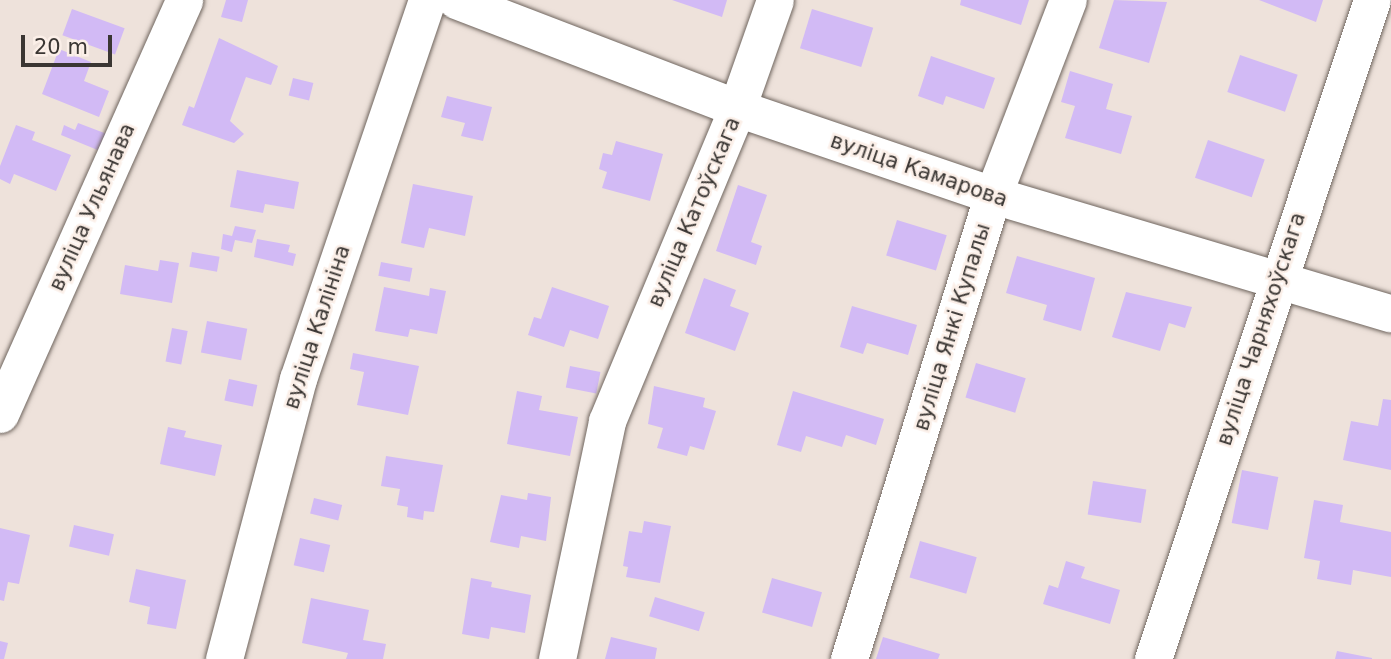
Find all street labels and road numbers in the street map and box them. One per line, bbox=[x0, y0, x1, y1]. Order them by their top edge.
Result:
street label: вуліца Катоўскага bbox=[643, 113, 745, 311]
street label: вуліца Ульянава bbox=[44, 119, 140, 295]
street label: вуліца Камарова bbox=[827, 128, 1011, 212]
street label: вуліца Чарняхоўскага bbox=[1211, 209, 1311, 449]
street label: вуліца Янкі Купалы bbox=[908, 220, 996, 434]
street label: вуліца Калініна bbox=[279, 242, 355, 412]

